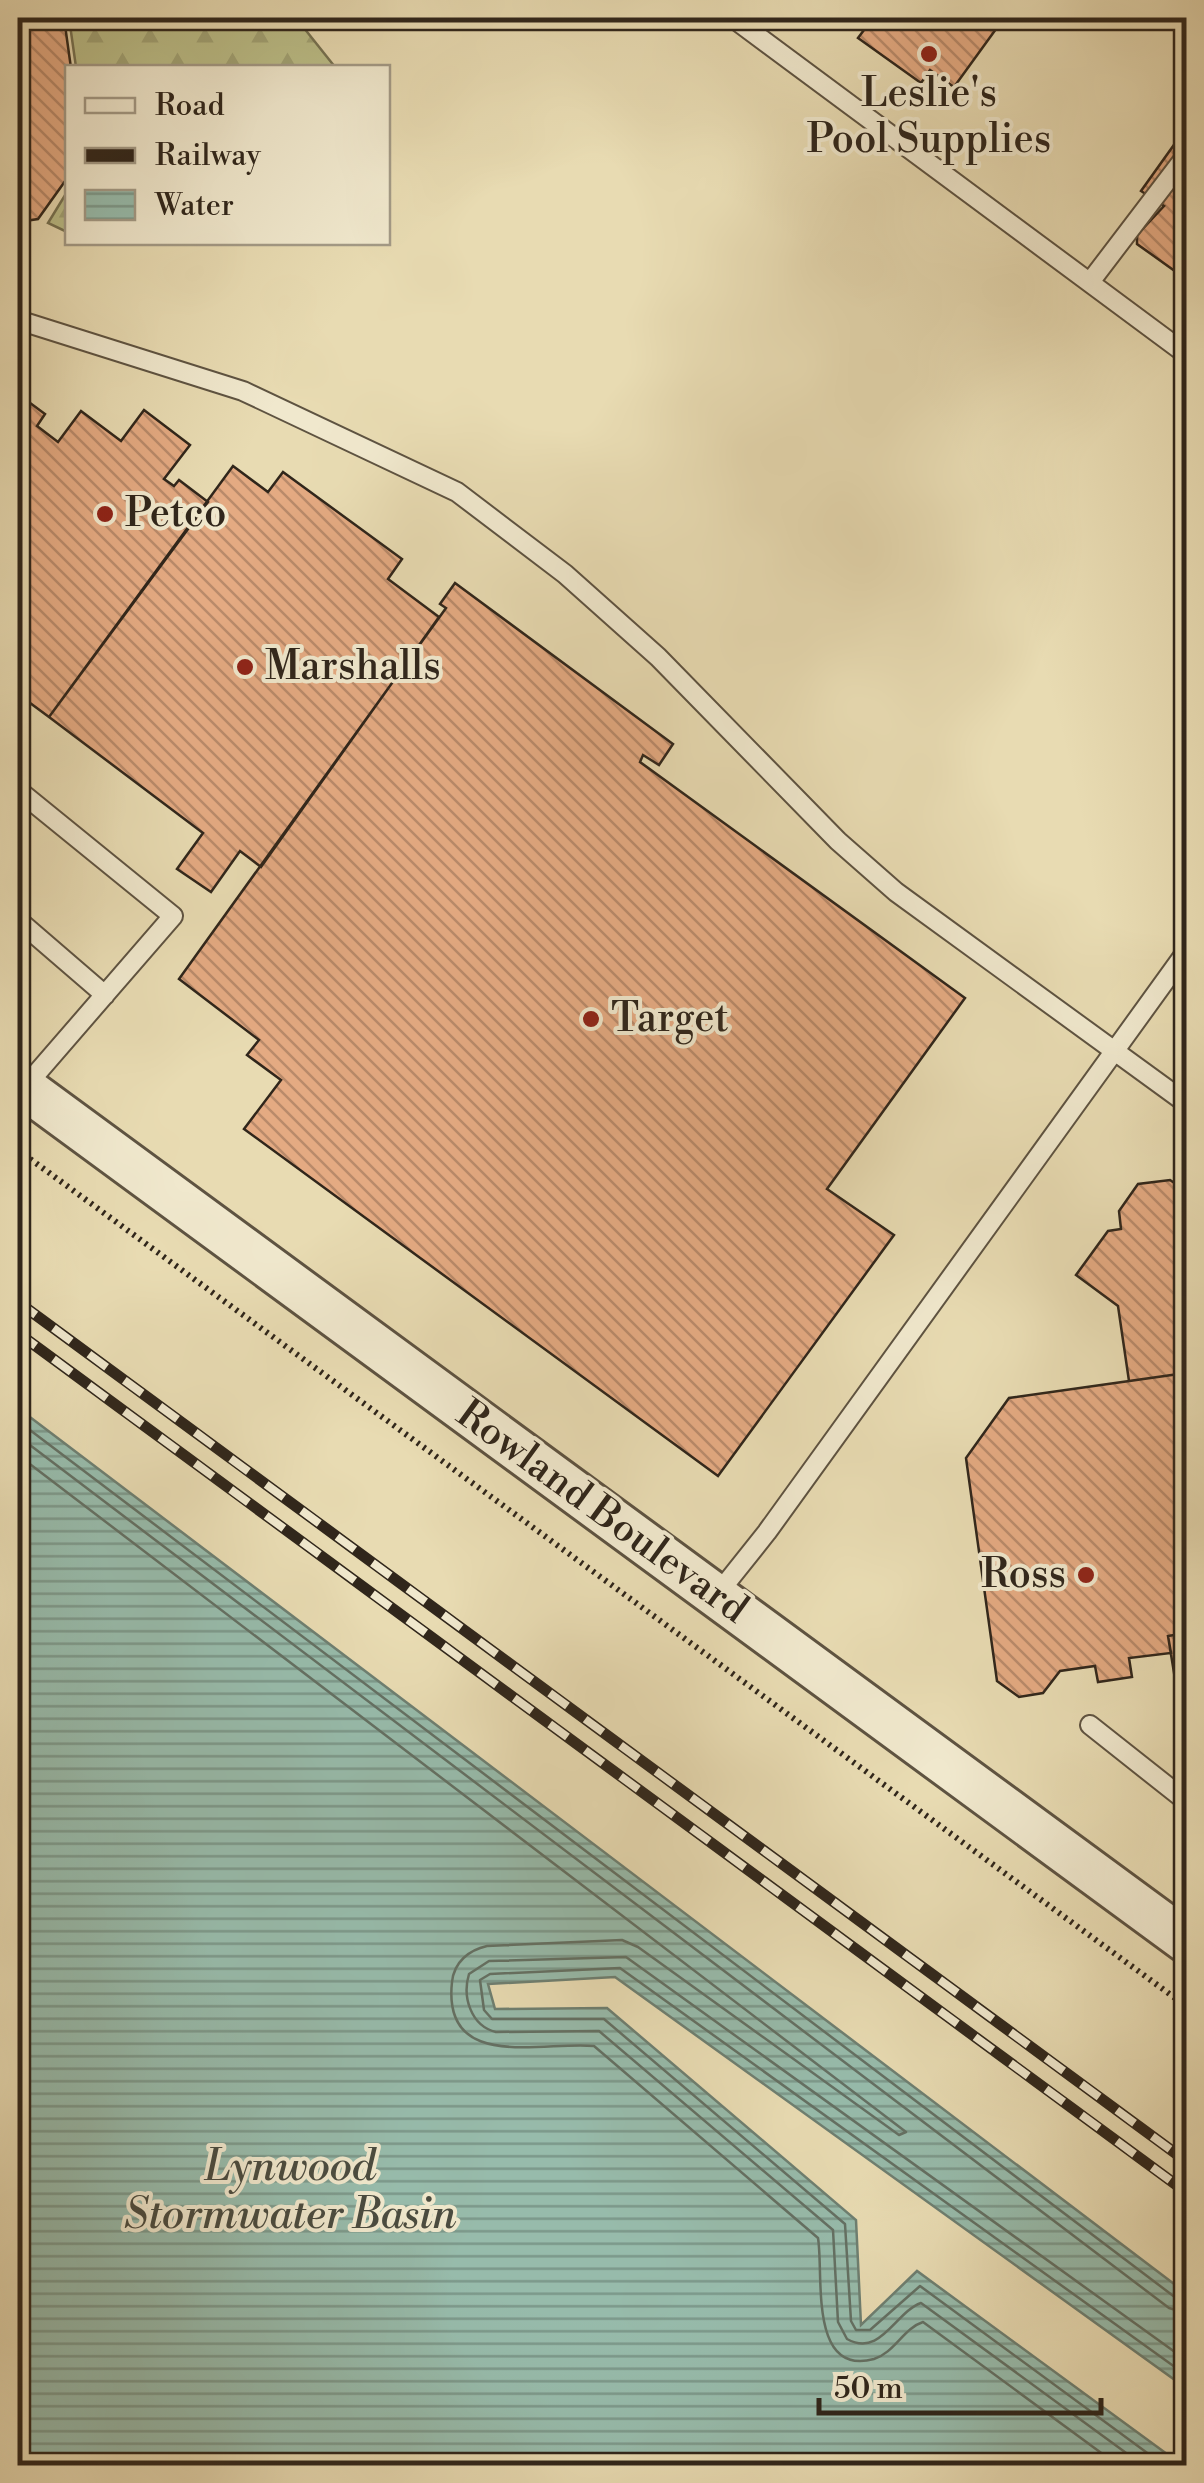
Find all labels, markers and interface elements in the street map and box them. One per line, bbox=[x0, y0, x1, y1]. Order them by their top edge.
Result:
marker: Leslie's Pool Supplies bbox=[918, 43, 940, 65]
legend bbox=[65, 65, 390, 245]
place label: Leslie's Pool Supplies bbox=[807, 69, 1051, 165]
text: Road bbox=[155, 87, 225, 125]
text: Railway bbox=[155, 137, 261, 175]
text: Water bbox=[154, 187, 234, 225]
place label: Petco bbox=[125, 489, 226, 539]
marker: Petco bbox=[94, 503, 116, 525]
place label: Marshalls bbox=[265, 642, 441, 692]
marker: Marshalls bbox=[234, 656, 256, 678]
place label: Target bbox=[611, 994, 729, 1045]
marker: Target bbox=[580, 1008, 602, 1030]
street label: Rowland Boulevard bbox=[446, 1389, 758, 1635]
place label: Ross bbox=[981, 1550, 1066, 1600]
marker: Ross bbox=[1075, 1564, 1097, 1586]
water label: Lynwood Stormwater Basin bbox=[124, 2141, 456, 2242]
scale bar bbox=[819, 2353, 1102, 2415]
text: 50 m bbox=[834, 2370, 903, 2408]

